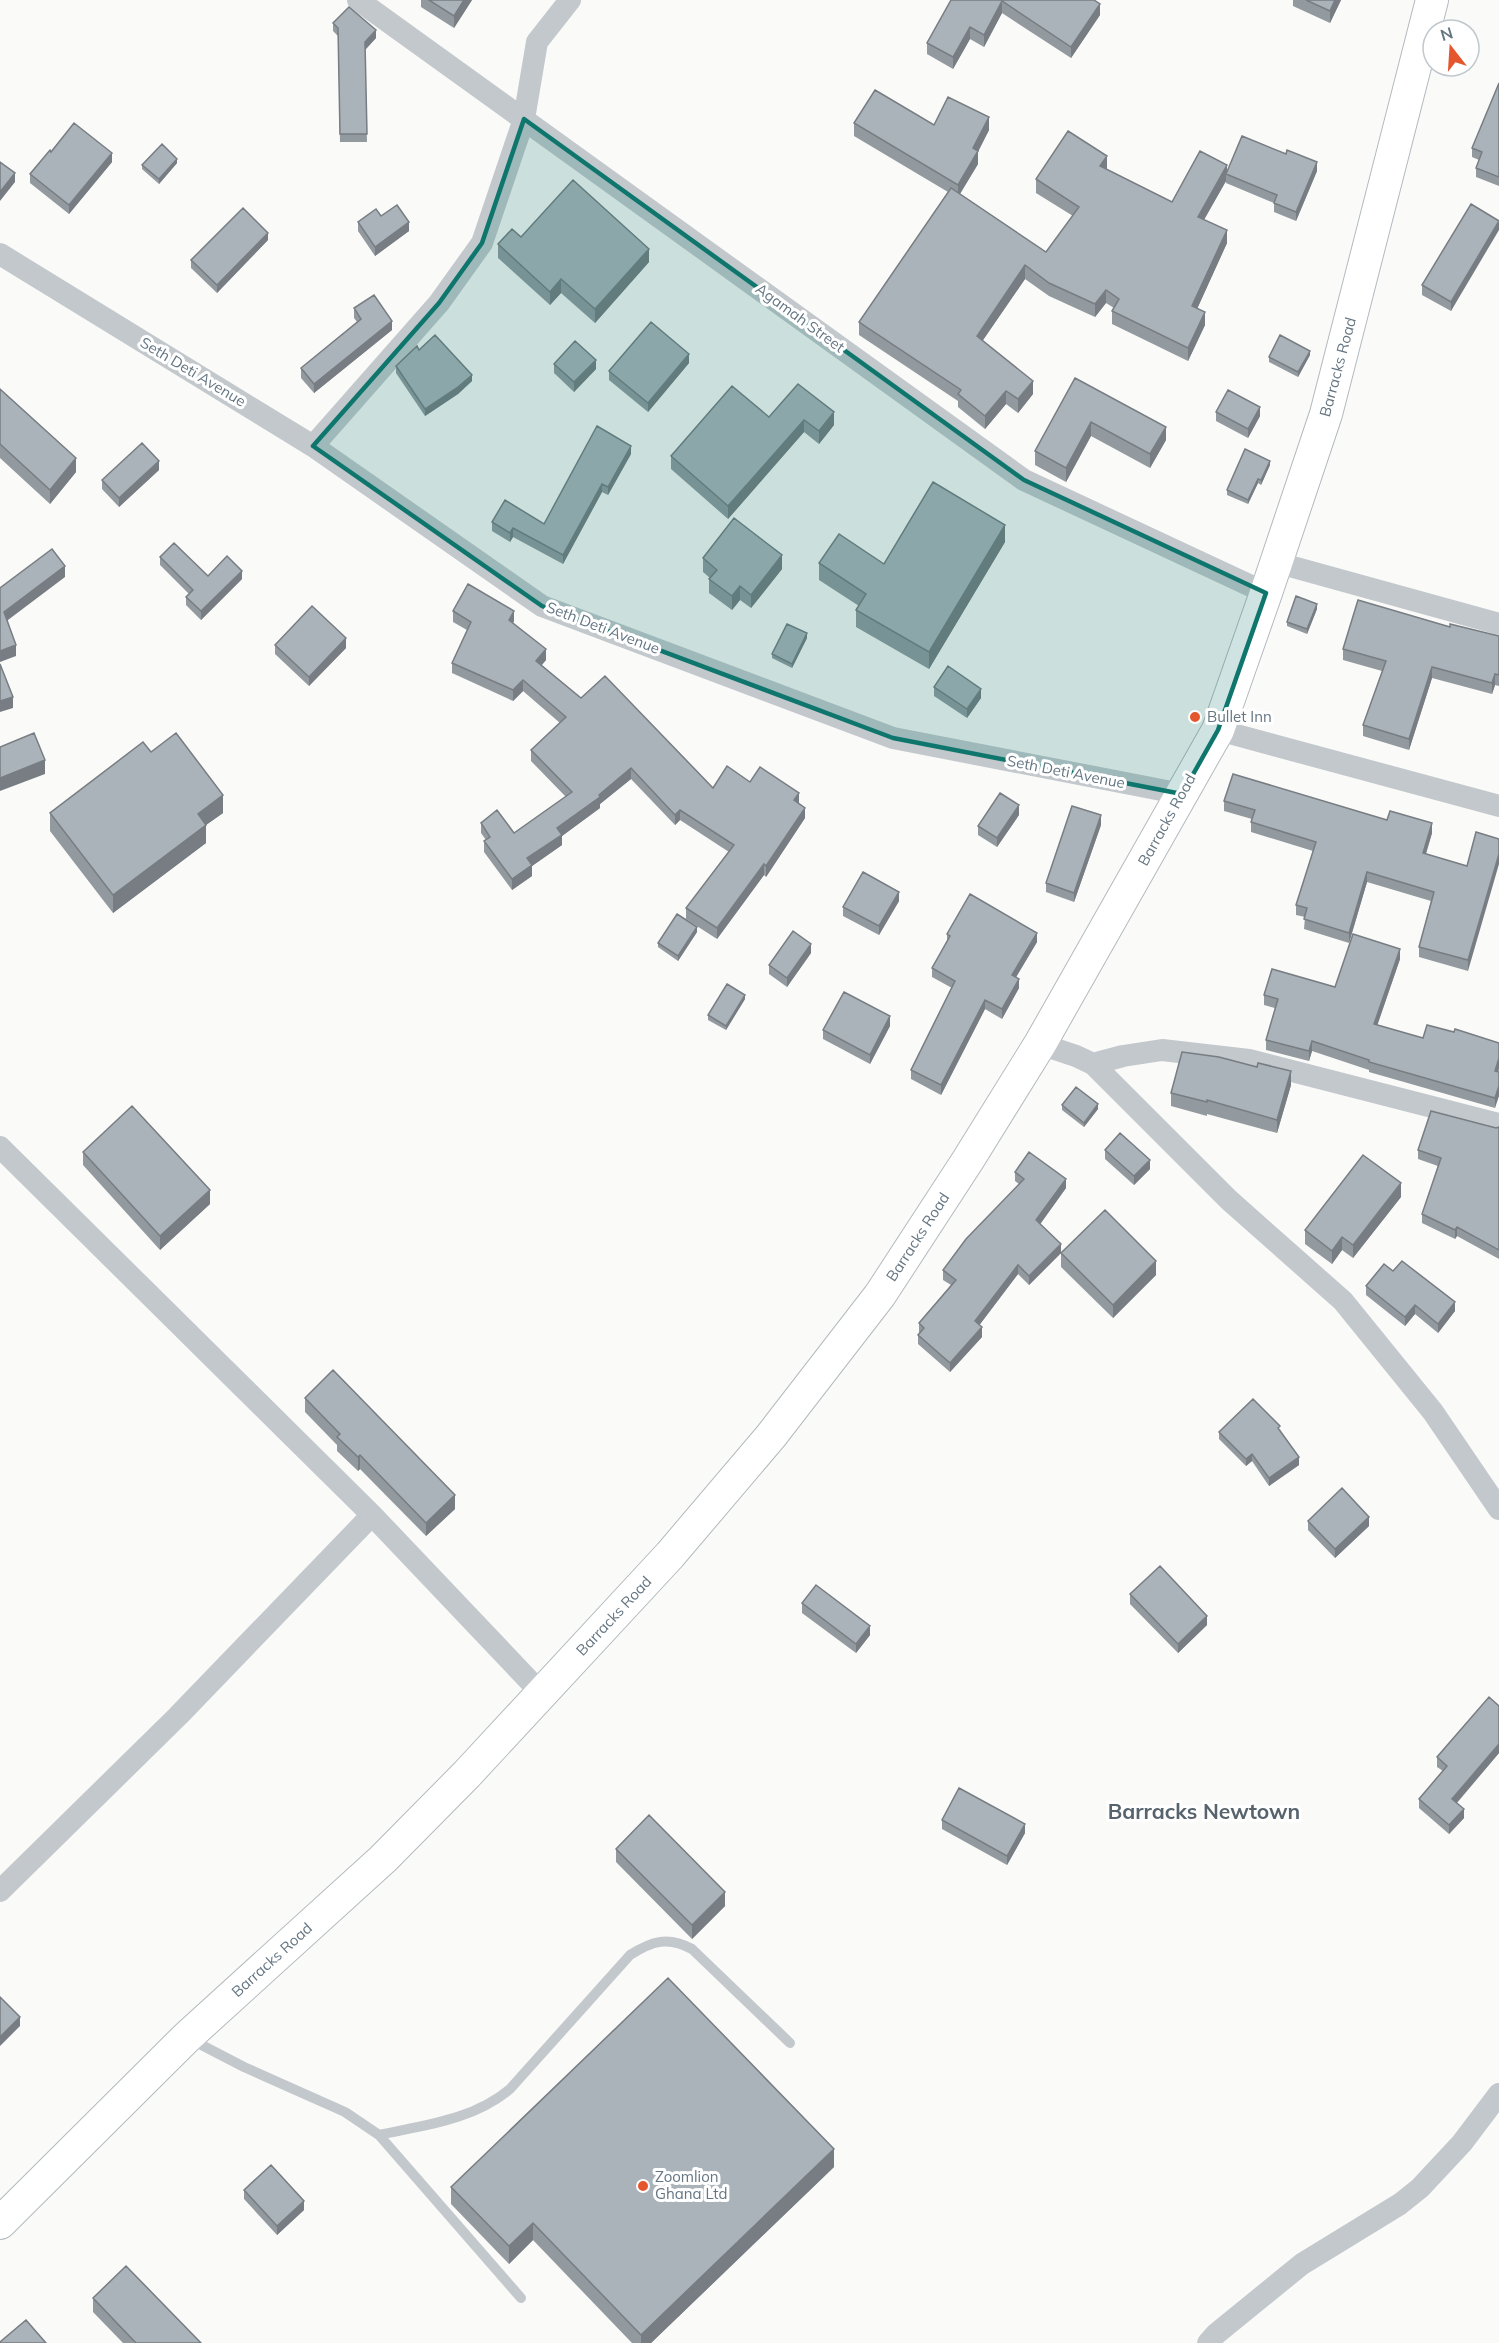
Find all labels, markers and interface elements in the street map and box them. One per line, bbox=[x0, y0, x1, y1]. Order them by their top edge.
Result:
north arrow bbox=[1421, 18, 1481, 78]
text: N bbox=[1438, 22, 1455, 45]
street label: Agamah Street bbox=[752, 279, 848, 356]
street label: Barracks Road bbox=[1315, 315, 1360, 419]
street label: Seth Deti Avenue bbox=[137, 333, 250, 411]
street label: Seth Deti Avenue bbox=[544, 597, 663, 658]
place label: Bullet Inn bbox=[1207, 707, 1272, 726]
marker: Bullet Inn bbox=[1188, 710, 1202, 724]
street label: Seth Deti Avenue bbox=[1005, 751, 1127, 792]
street label: Barracks Road bbox=[1133, 770, 1200, 869]
street label: Barracks Road bbox=[882, 1189, 953, 1285]
street label: Barracks Road bbox=[572, 1572, 655, 1659]
district label: Barracks Newtown bbox=[1108, 1798, 1300, 1824]
street label: Barracks Road bbox=[227, 1918, 316, 2001]
place label: Zoomlion Ghana Ltd bbox=[655, 2167, 727, 2203]
marker: Zoomlion Ghana Ltd bbox=[636, 2179, 650, 2193]

